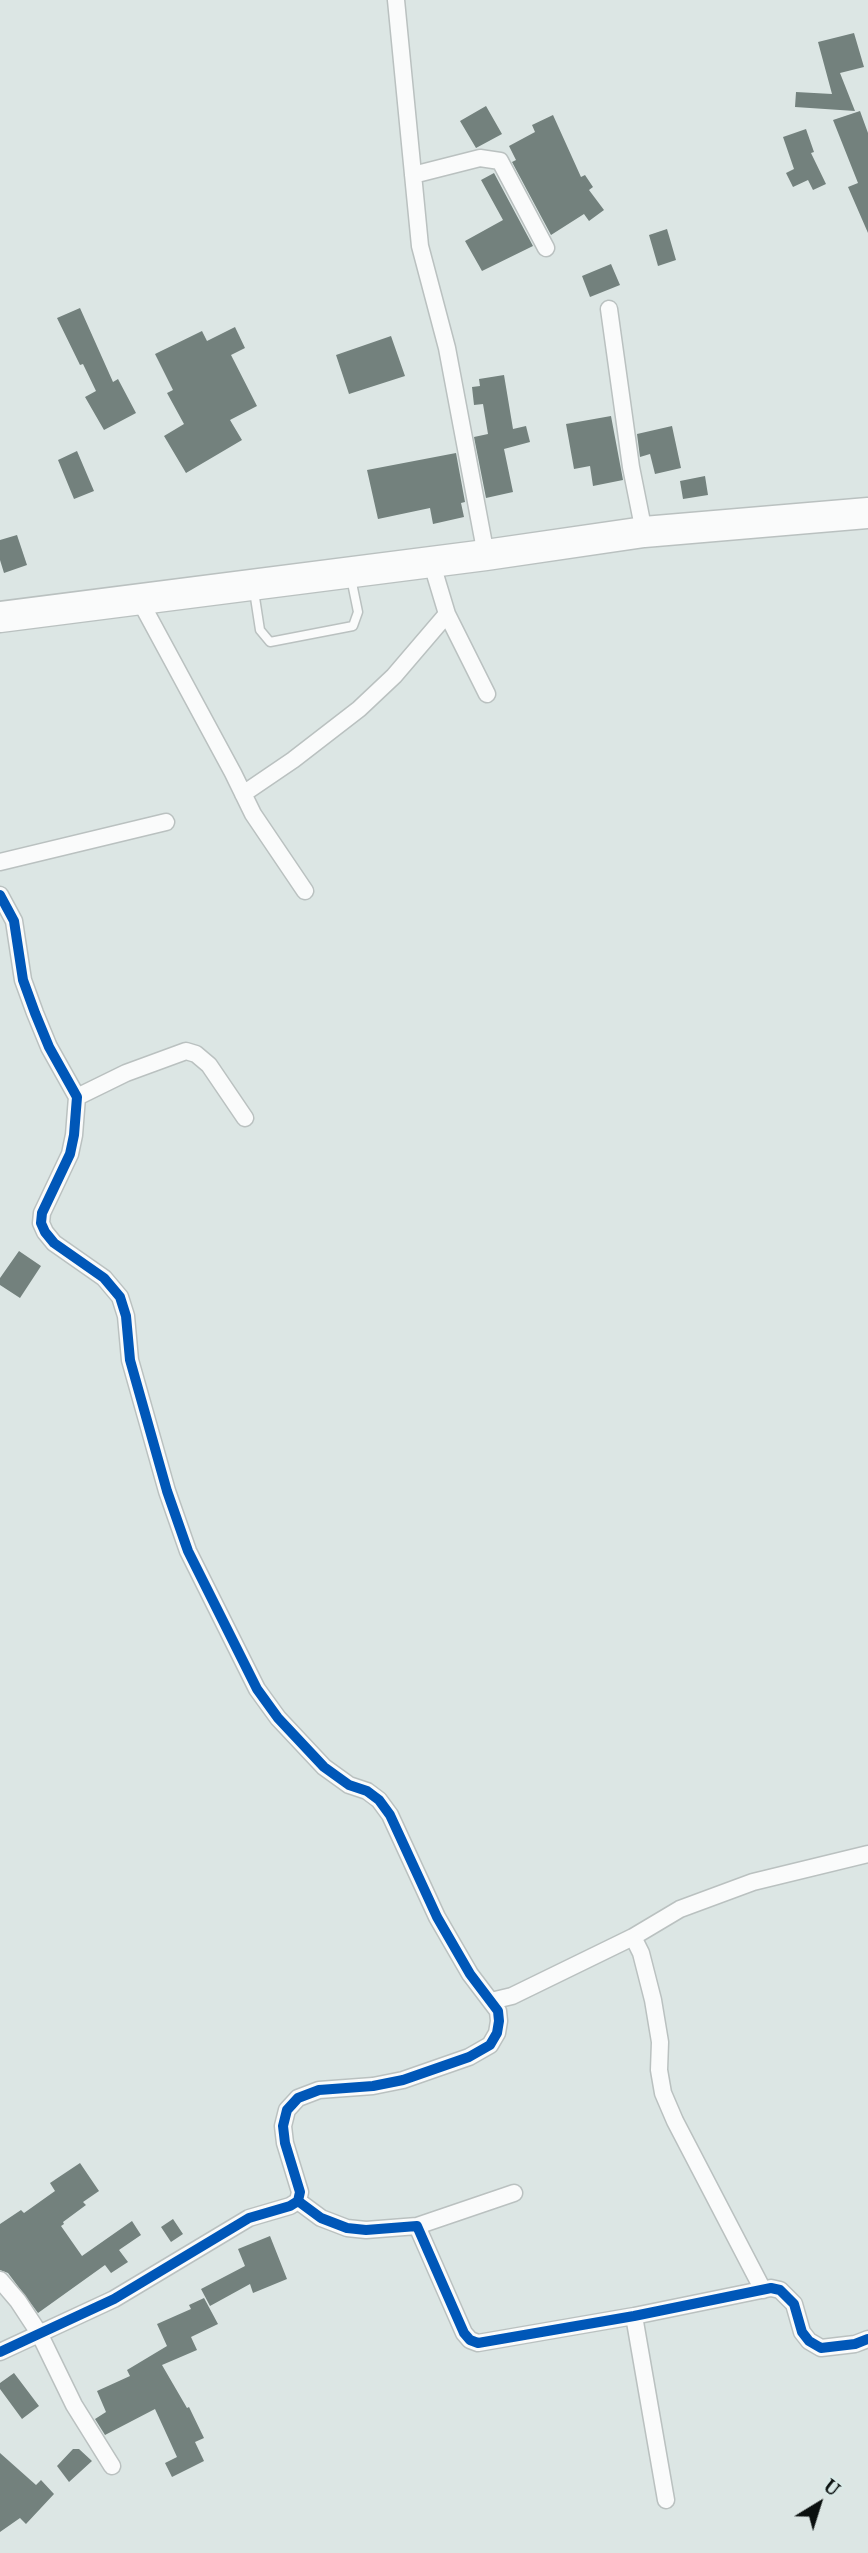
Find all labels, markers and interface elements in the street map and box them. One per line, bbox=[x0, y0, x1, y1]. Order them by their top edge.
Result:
north arrow bbox=[784, 2469, 854, 2539]
text: U bbox=[819, 2473, 845, 2501]

